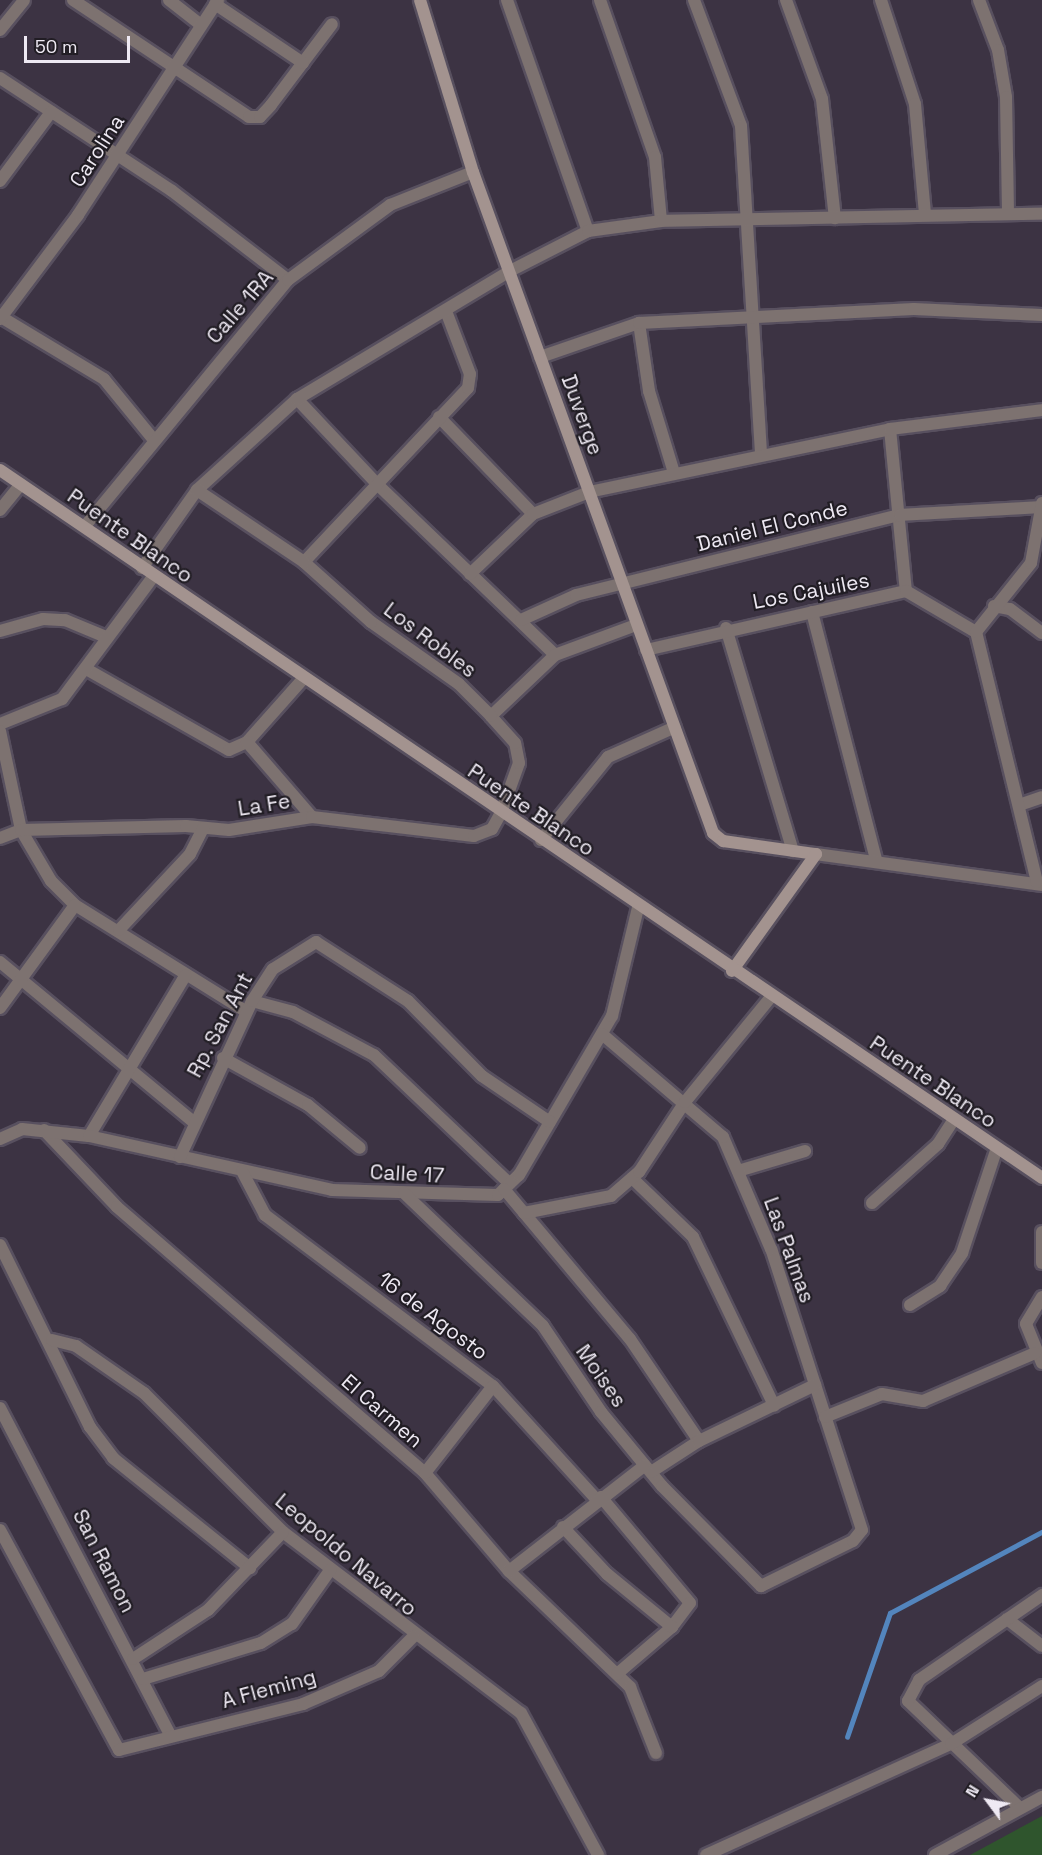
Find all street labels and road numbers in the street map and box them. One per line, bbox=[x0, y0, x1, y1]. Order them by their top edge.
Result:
street label: Carolina bbox=[64, 110, 130, 192]
street label: Calle 1RA bbox=[201, 265, 279, 349]
street label: Duverge bbox=[556, 371, 608, 459]
street label: Puente Blanco bbox=[63, 483, 197, 589]
street label: Daniel El Conde bbox=[694, 495, 850, 557]
street label: Los Cajuiles bbox=[751, 567, 871, 615]
street label: Los Robles bbox=[379, 597, 481, 683]
street label: Puente Blanco bbox=[463, 758, 599, 862]
street label: La Fe bbox=[236, 788, 292, 822]
street label: Rp. San Ant bbox=[182, 968, 258, 1082]
street label: Puente Blanco bbox=[865, 1030, 1001, 1134]
street label: Calle 17 bbox=[369, 1159, 445, 1189]
street label: Las Palmas bbox=[758, 1194, 820, 1306]
street label: 16 de Agosto bbox=[373, 1266, 493, 1366]
street label: Moises bbox=[570, 1340, 632, 1412]
street label: El Carmen bbox=[336, 1369, 428, 1453]
street label: Leopoldo Navarro bbox=[270, 1488, 422, 1622]
street label: San Ramon bbox=[67, 1505, 141, 1617]
street label: A Fleming bbox=[219, 1664, 319, 1714]

